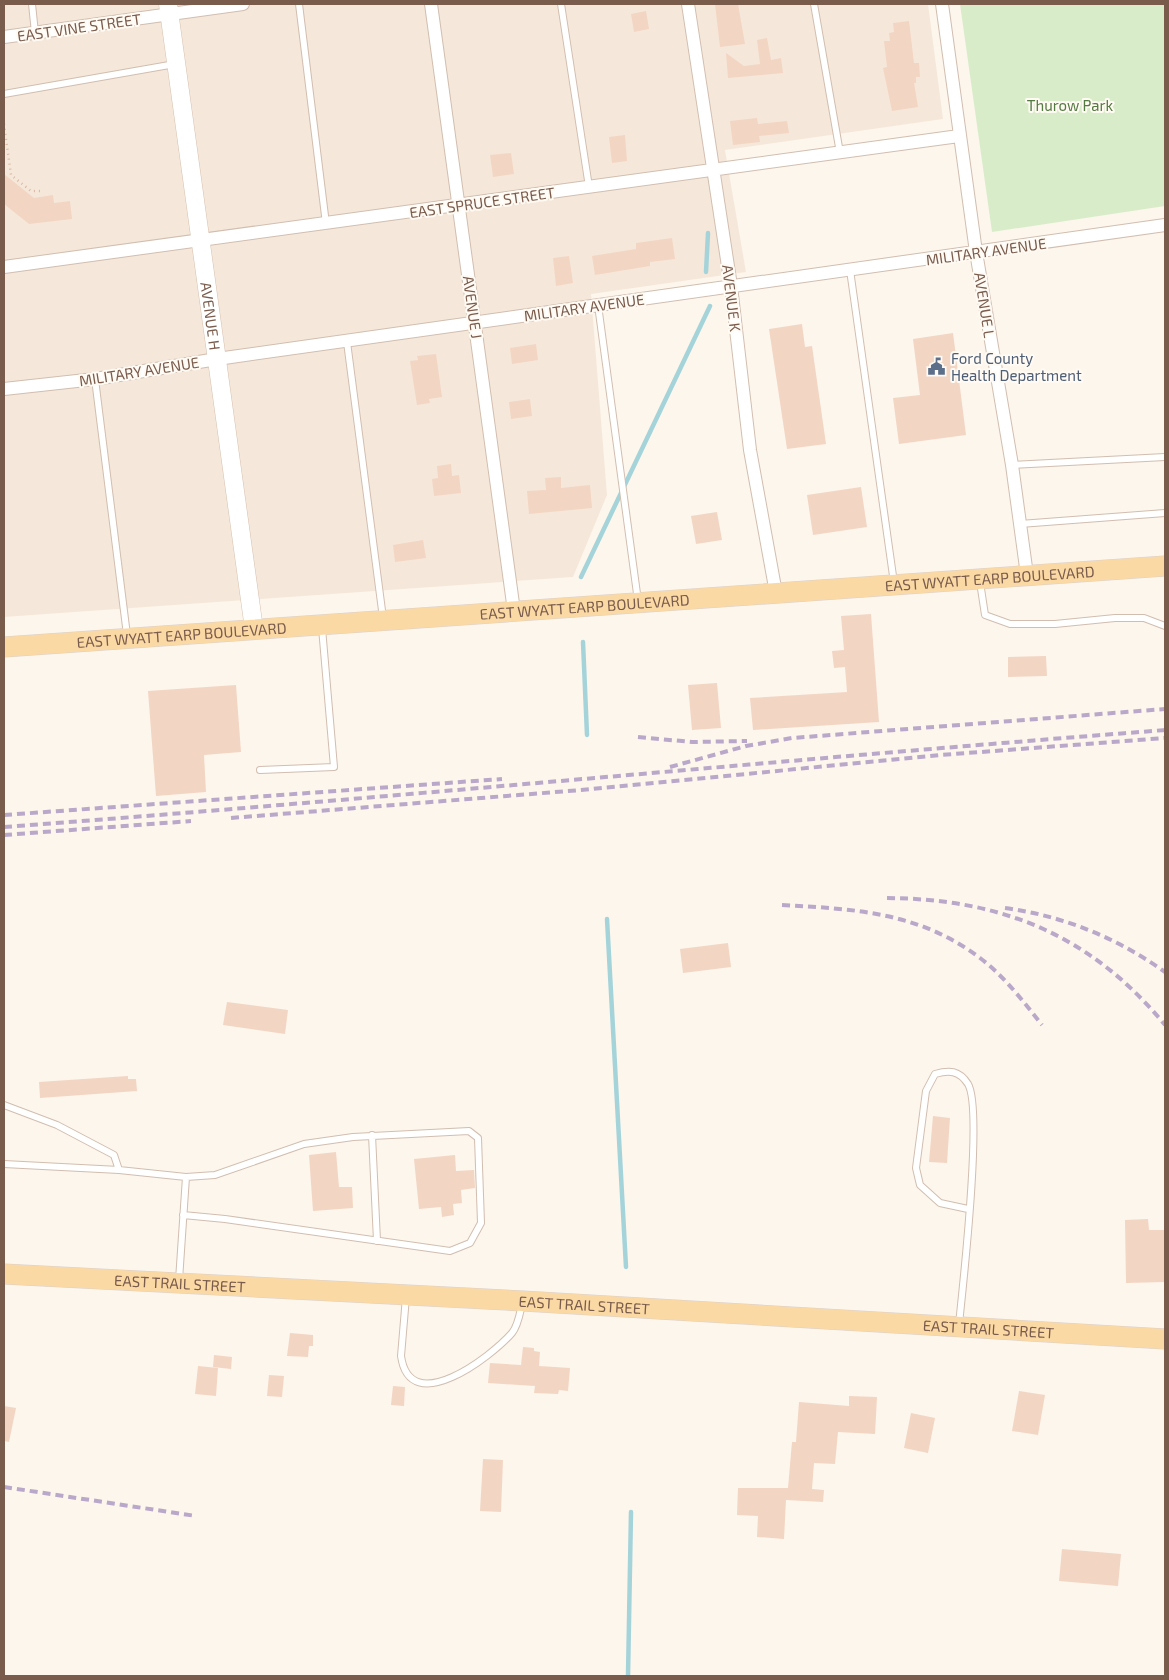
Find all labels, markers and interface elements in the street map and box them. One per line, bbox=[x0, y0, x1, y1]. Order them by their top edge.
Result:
street label: EAST VINE STREET bbox=[16, 9, 142, 45]
park label: Thurow Park bbox=[1027, 96, 1114, 114]
street label: EAST SPRUCE STREET bbox=[408, 183, 556, 221]
street label: MILITARY AVENUE bbox=[925, 234, 1047, 268]
street label: AVENUE K bbox=[719, 263, 745, 333]
street label: AVENUE L bbox=[971, 271, 999, 339]
street label: AVENUE J bbox=[460, 274, 486, 340]
street label: AVENUE H bbox=[197, 281, 225, 351]
street label: MILITARY AVENUE bbox=[523, 290, 645, 324]
place label: Ford County Health Department bbox=[951, 349, 1082, 384]
street label: MILITARY AVENUE bbox=[78, 353, 200, 389]
public building icon: Ford County Health Department bbox=[927, 357, 947, 377]
street label: EAST WYATT EARP BOULEVARD bbox=[884, 562, 1095, 595]
street label: EAST WYATT EARP BOULEVARD bbox=[479, 590, 690, 623]
street label: EAST WYATT EARP BOULEVARD bbox=[76, 618, 287, 651]
street label: EAST TRAIL STREET bbox=[114, 1271, 246, 1296]
street label: EAST TRAIL STREET bbox=[518, 1292, 651, 1318]
street label: EAST TRAIL STREET bbox=[922, 1316, 1055, 1341]

